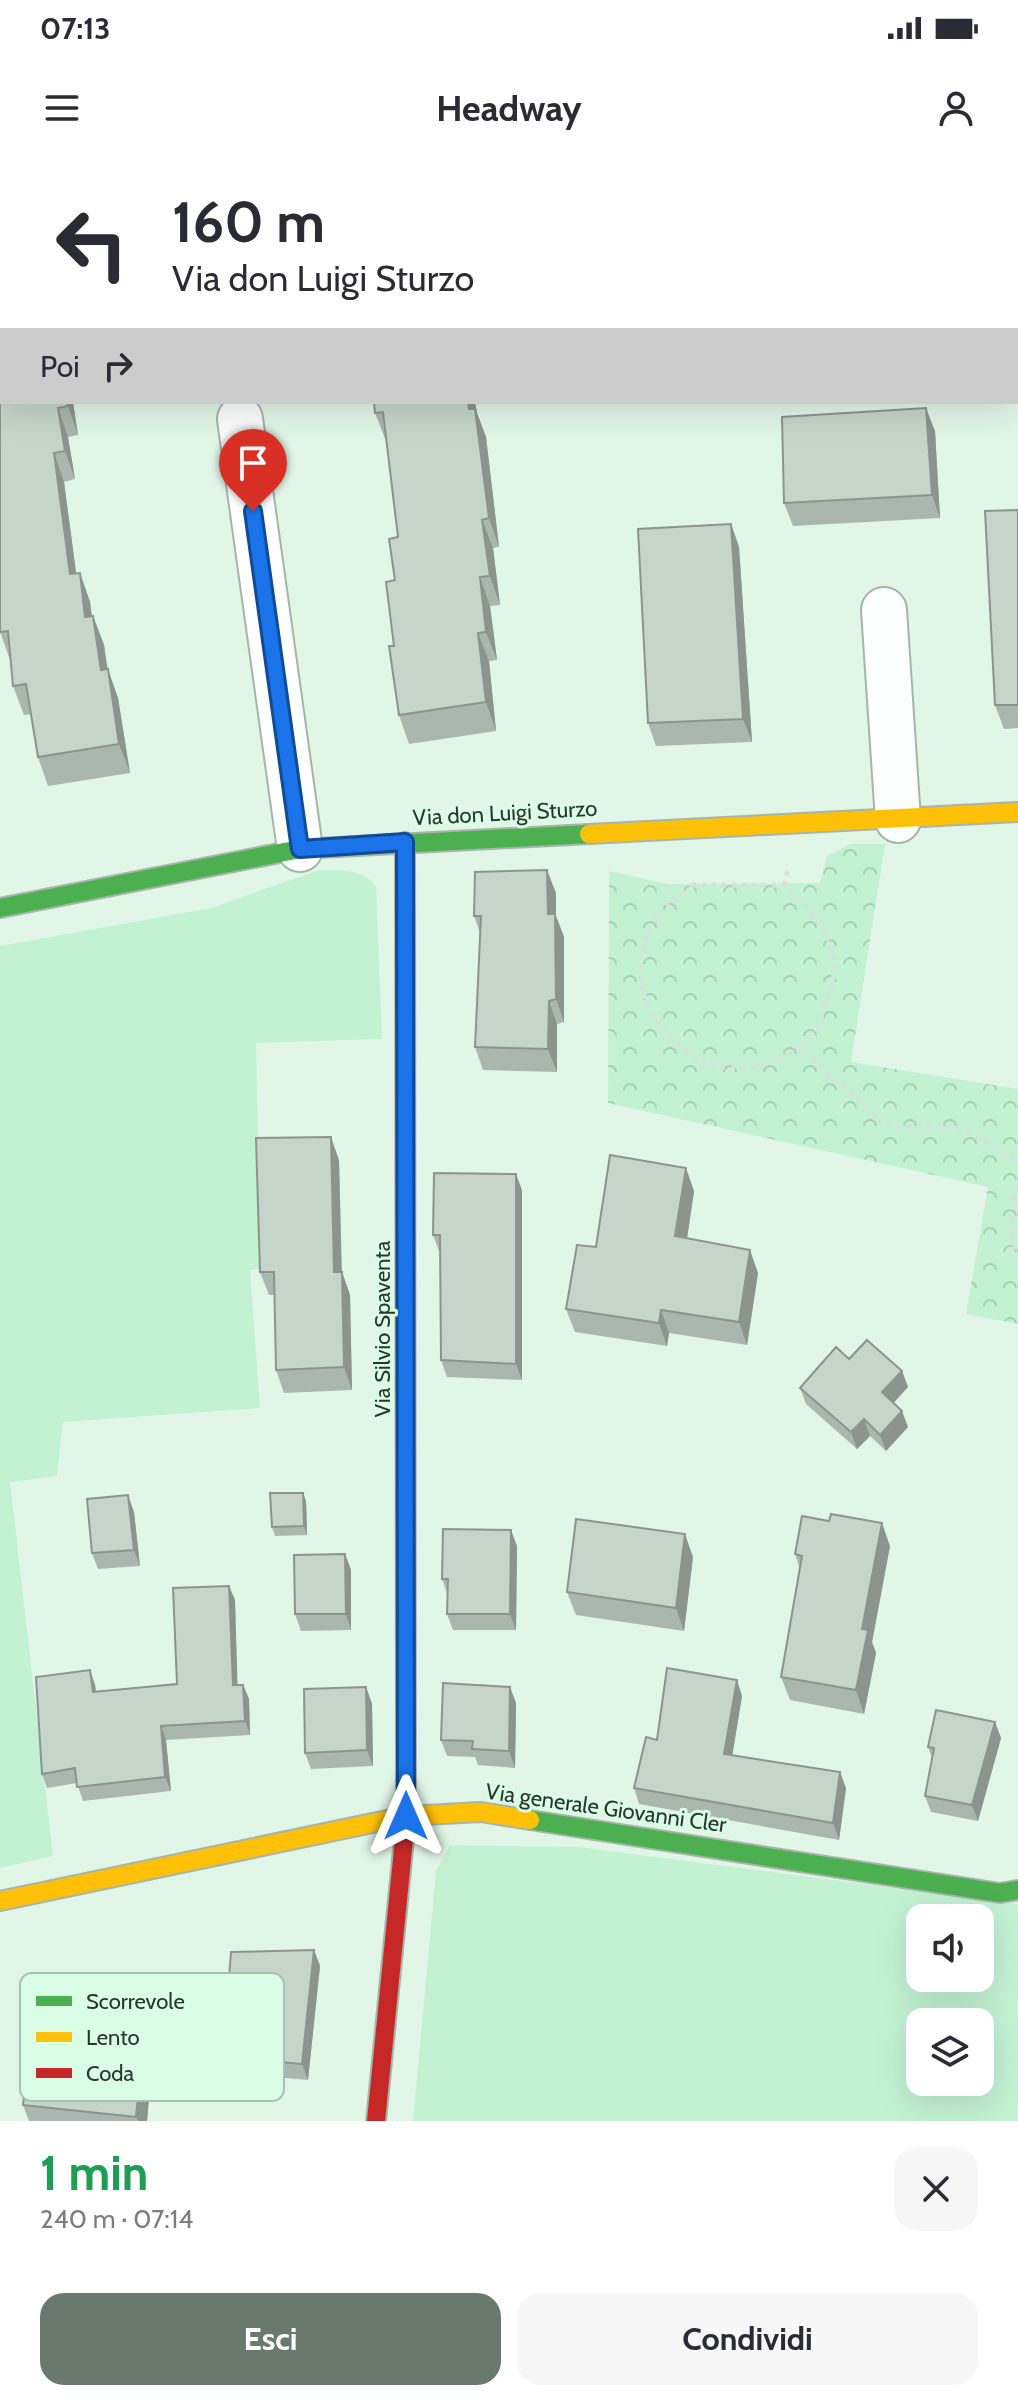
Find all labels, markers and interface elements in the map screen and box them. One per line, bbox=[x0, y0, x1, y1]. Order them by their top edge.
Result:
text: 07:13 bbox=[40, 10, 110, 47]
icon: menu bbox=[40, 86, 84, 130]
text: Headway bbox=[436, 86, 582, 130]
icon: person bbox=[934, 86, 978, 130]
text: 160 m bbox=[172, 188, 325, 256]
icon: left bbox=[40, 192, 144, 296]
text: Via don Luigi Sturzo bbox=[172, 256, 474, 300]
icon: right bbox=[96, 344, 140, 388]
text: Poi bbox=[40, 348, 80, 385]
pin bbox=[219, 429, 287, 511]
icon: arrive bbox=[231, 441, 275, 485]
street label: Via don Luigi Sturzo bbox=[412, 795, 598, 831]
street label: Via Silvio Spaventa bbox=[369, 1240, 396, 1417]
position arrow bbox=[364, 1774, 448, 1858]
street label: Via generale Giovanni Cler bbox=[484, 1778, 728, 1838]
map controls bbox=[906, 1904, 994, 2096]
button: sound bbox=[906, 1904, 994, 1992]
legend bbox=[20, 1973, 284, 2101]
text: Scorrevole bbox=[86, 1988, 185, 2015]
button: layers bbox=[906, 2008, 994, 2096]
text: Lento bbox=[86, 2024, 140, 2051]
text: Coda bbox=[86, 2060, 135, 2087]
text: 1 min bbox=[40, 2144, 148, 2202]
button: close bbox=[894, 2147, 978, 2231]
text: 240 m · 07:14 bbox=[40, 2203, 193, 2235]
button: Esci bbox=[40, 2293, 501, 2385]
button: Condividi bbox=[517, 2293, 978, 2385]

